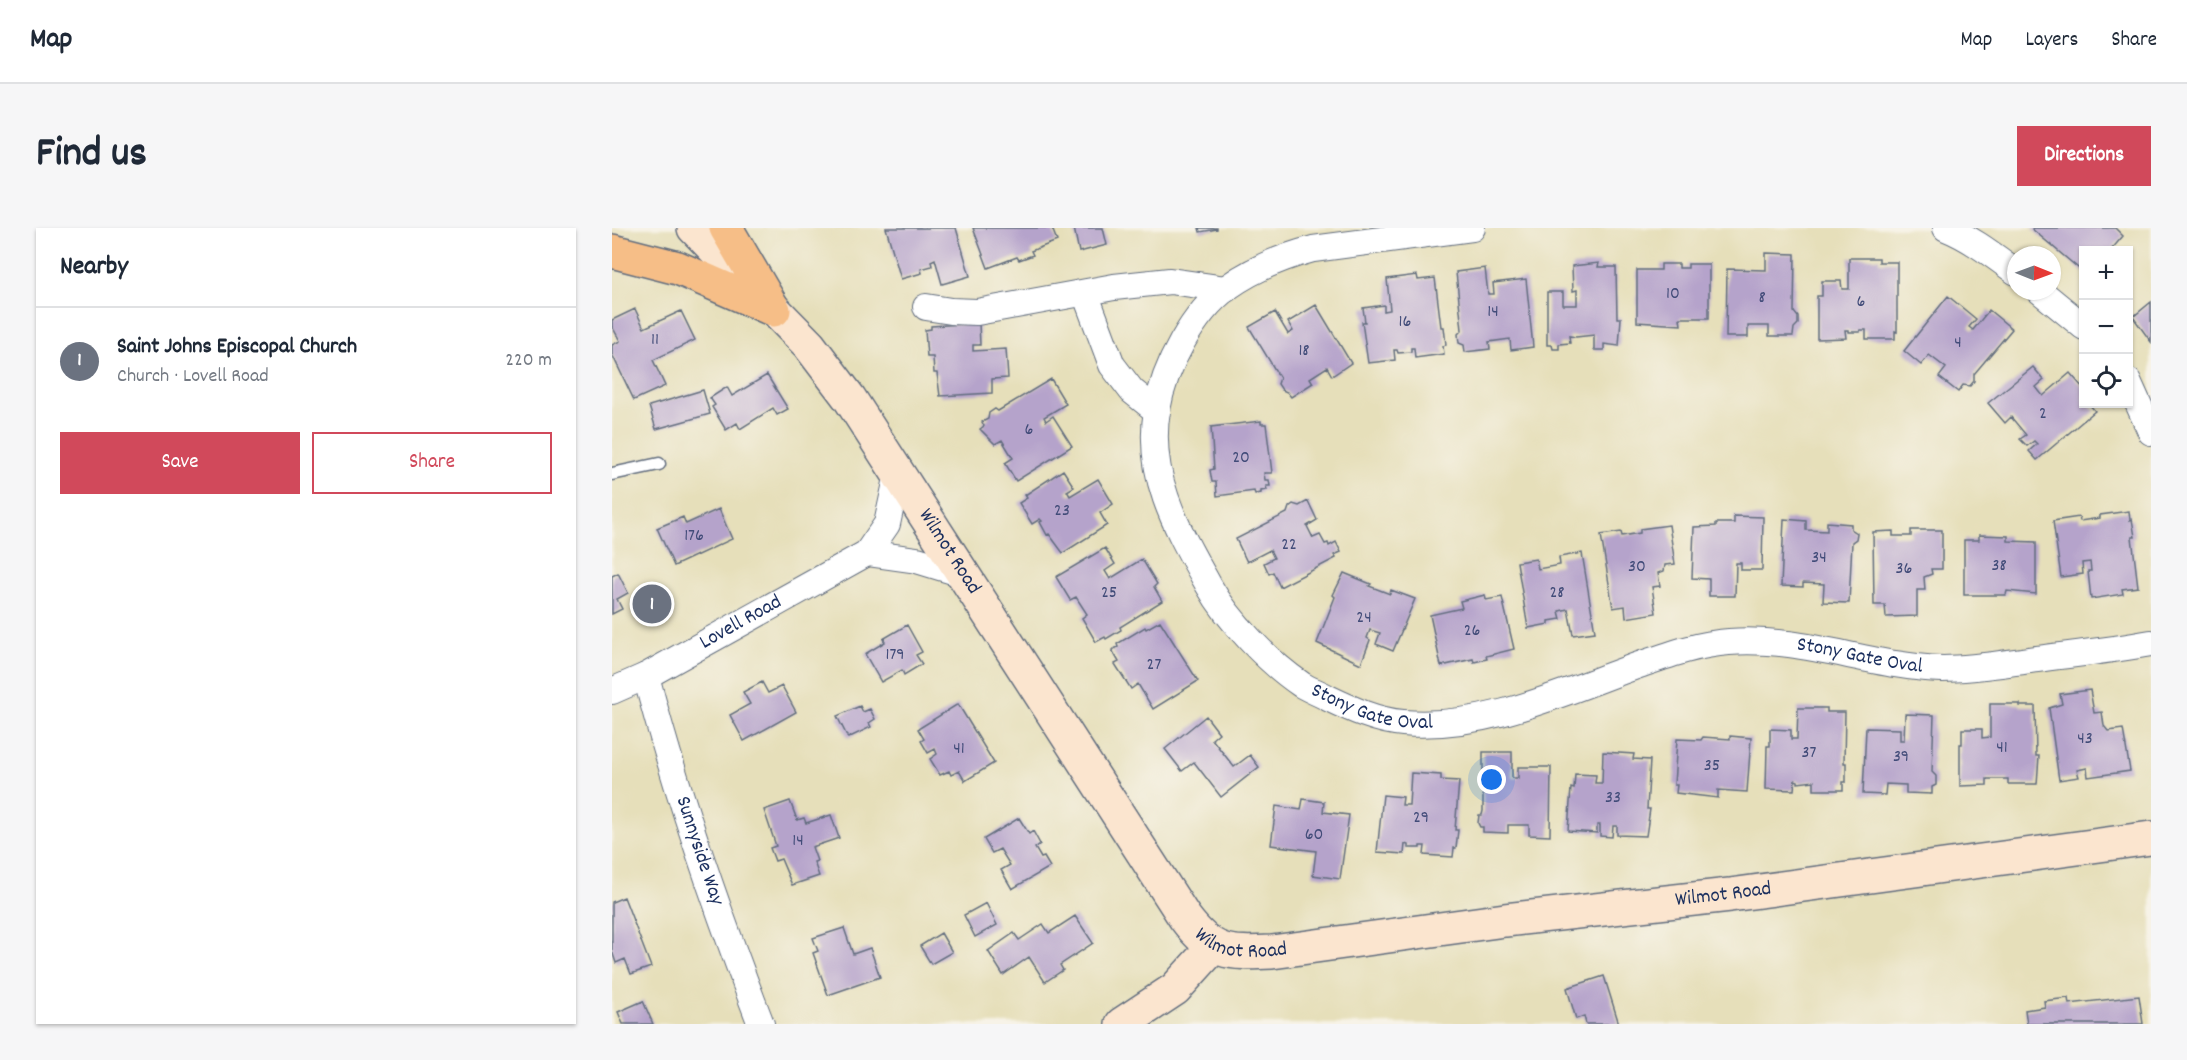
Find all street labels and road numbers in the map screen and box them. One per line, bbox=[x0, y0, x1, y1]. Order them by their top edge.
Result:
street label: Wilmot Road bbox=[910, 503, 988, 601]
street label: Lovell Road bbox=[694, 588, 788, 658]
street label: Stony Gate Oval bbox=[1795, 630, 1924, 683]
street label: Stony Gate Oval bbox=[1306, 676, 1433, 739]
street label: Sunnyside Way bbox=[667, 793, 731, 910]
street label: Wilmot Road bbox=[1674, 875, 1773, 916]
street label: Wilmot Road bbox=[1186, 921, 1289, 968]

